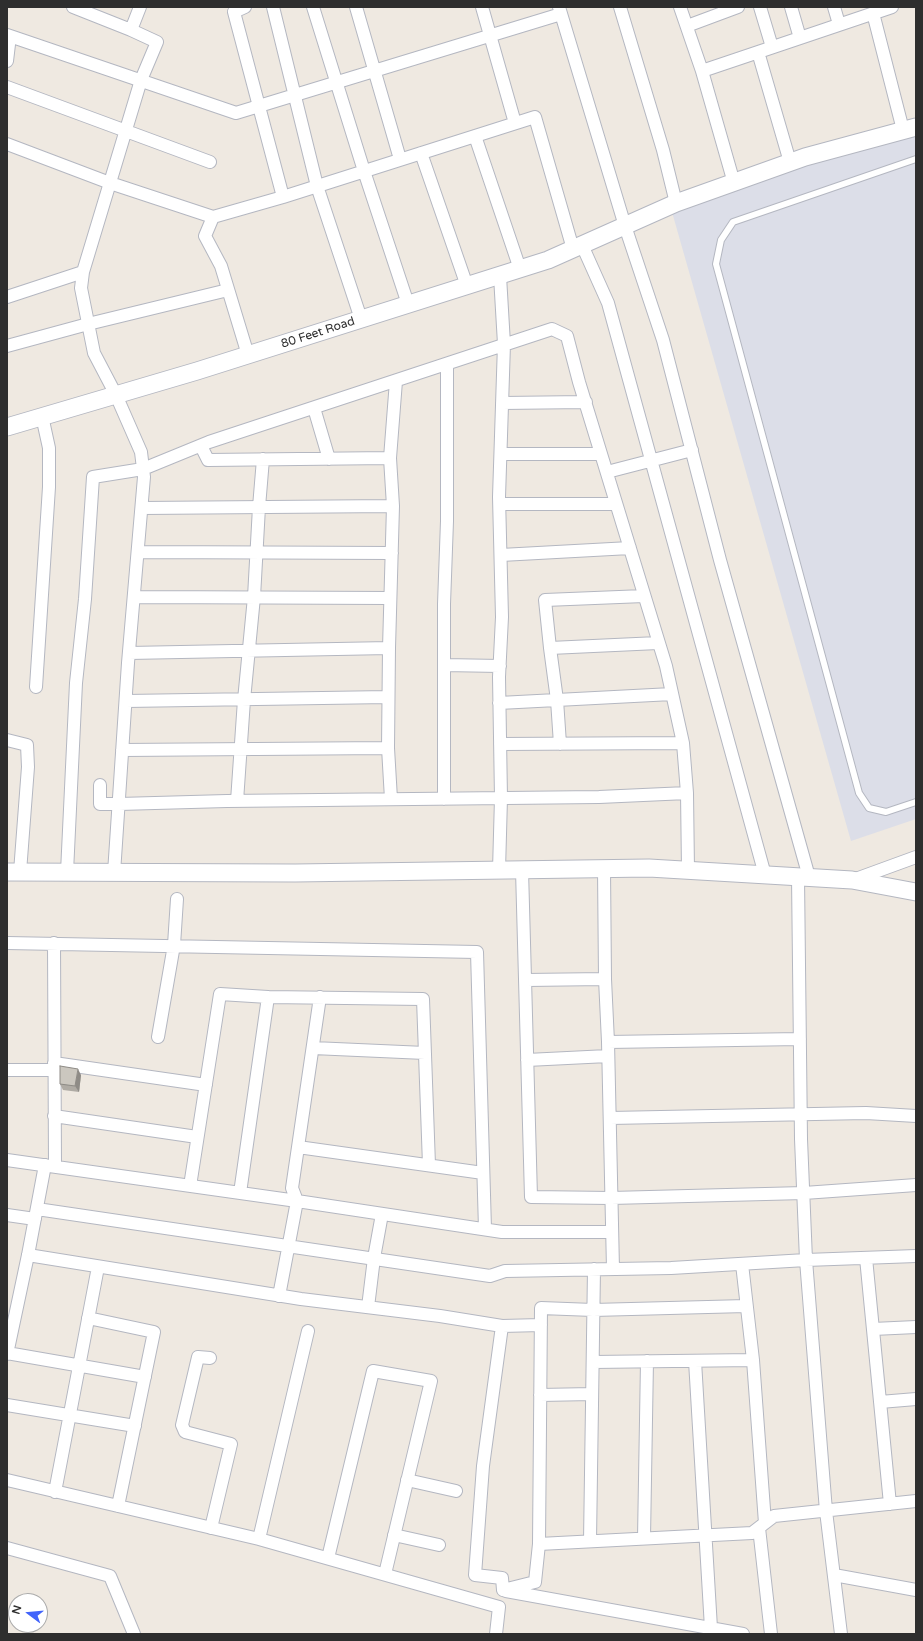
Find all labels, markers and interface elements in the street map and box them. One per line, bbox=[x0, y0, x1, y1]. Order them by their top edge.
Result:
street label: 80 Feet Road bbox=[279, 314, 357, 352]
north arrow bbox=[8, 1593, 48, 1633]
text: N bbox=[9, 1604, 24, 1616]

